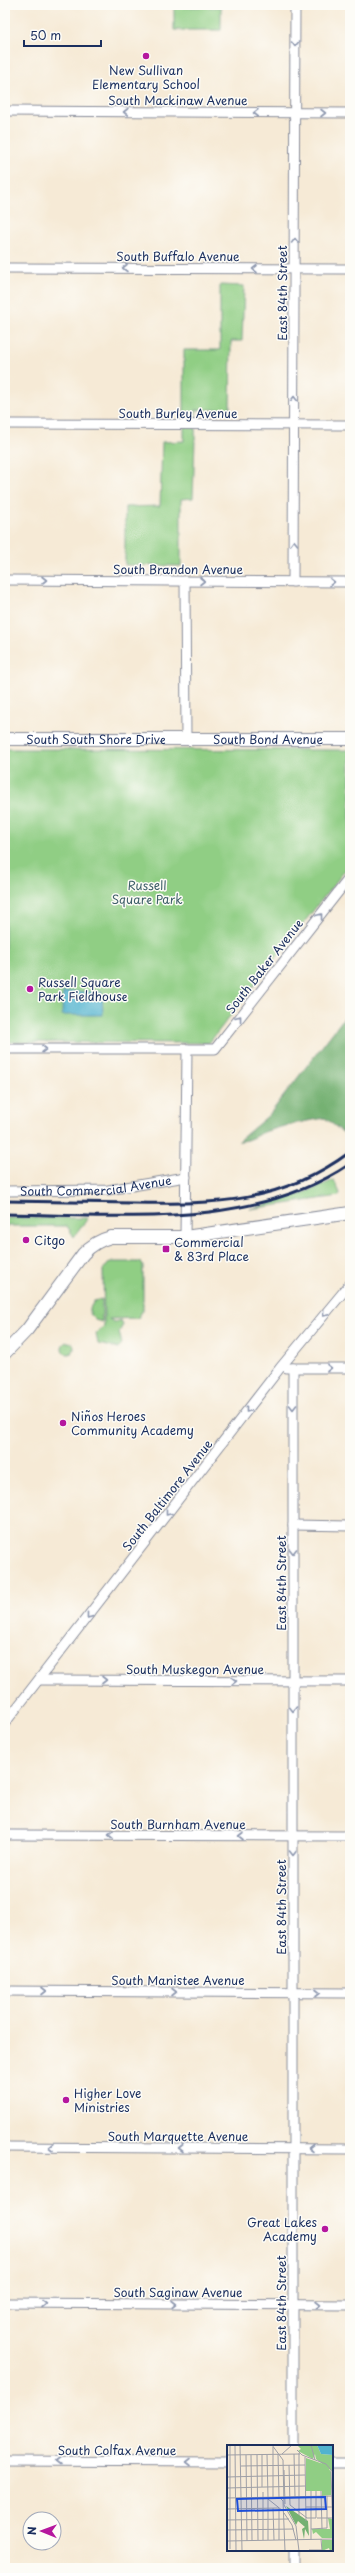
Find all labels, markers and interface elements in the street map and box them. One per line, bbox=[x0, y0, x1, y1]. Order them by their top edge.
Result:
scale bar bbox=[24, 22, 101, 48]
text: 50 m bbox=[30, 26, 61, 44]
one-way arrow bbox=[291, 41, 299, 47]
marker: New Sullivan Elementary School bbox=[141, 51, 151, 61]
place label: New Sullivan Elementary School bbox=[92, 61, 200, 93]
street label: South Mackinaw Avenue bbox=[108, 91, 248, 109]
one-way arrow bbox=[123, 108, 129, 116]
one-way arrow bbox=[253, 108, 259, 117]
one-way arrow bbox=[320, 109, 326, 117]
one-way arrow bbox=[291, 238, 299, 244]
street label: East 84th Street bbox=[273, 245, 291, 341]
street label: South Buffalo Avenue bbox=[116, 247, 240, 265]
one-way arrow bbox=[122, 264, 128, 272]
one-way arrow bbox=[252, 265, 258, 273]
one-way arrow bbox=[290, 396, 298, 402]
street label: South Burley Avenue bbox=[119, 404, 238, 422]
one-way arrow bbox=[290, 540, 298, 546]
street label: South Brandon Avenue bbox=[113, 560, 243, 578]
one-way arrow bbox=[41, 576, 47, 584]
one-way arrow bbox=[199, 577, 205, 586]
one-way arrow bbox=[329, 578, 335, 586]
street label: South South Shore Drive bbox=[26, 730, 166, 748]
street label: South Bond Avenue bbox=[213, 730, 323, 748]
park label: Russell Square Park bbox=[112, 876, 182, 908]
one-way arrow bbox=[315, 913, 322, 920]
street label: South Baker Avenue bbox=[221, 915, 307, 1017]
place label: Russell Square Park Fieldhouse bbox=[38, 973, 128, 1005]
marker: Russell Square Park Fieldhouse bbox=[25, 984, 35, 994]
one-way arrow bbox=[235, 1015, 242, 1022]
one-way arrow bbox=[41, 1045, 47, 1053]
street label: South Commercial Avenue bbox=[20, 1171, 173, 1200]
place label: Citgo bbox=[34, 1231, 65, 1249]
place label: Commercial & 83rd Place bbox=[174, 1233, 250, 1265]
marker: Citgo bbox=[21, 1235, 31, 1245]
marker: Commercial & 83rd Place bbox=[161, 1244, 171, 1254]
one-way arrow bbox=[322, 1310, 329, 1317]
one-way arrow bbox=[326, 1364, 332, 1372]
one-way arrow bbox=[289, 1404, 297, 1410]
one-way arrow bbox=[245, 1405, 252, 1412]
place label: Niños Heroes Community Academy bbox=[71, 1407, 194, 1439]
marker: Niños Heroes Community Academy bbox=[58, 1418, 68, 1428]
street label: South Baltimore Avenue bbox=[118, 1435, 216, 1554]
one-way arrow bbox=[166, 1508, 173, 1515]
street label: East 84th Street bbox=[272, 1535, 290, 1631]
one-way arrow bbox=[289, 1548, 297, 1554]
one-way arrow bbox=[87, 1611, 94, 1618]
street label: South Muskegon Avenue bbox=[126, 1660, 265, 1678]
one-way arrow bbox=[101, 1676, 107, 1684]
one-way arrow bbox=[231, 1677, 237, 1685]
one-way arrow bbox=[289, 1706, 297, 1712]
street label: South Burnham Avenue bbox=[110, 1815, 246, 1833]
one-way arrow bbox=[108, 1831, 114, 1839]
one-way arrow bbox=[238, 1832, 244, 1840]
one-way arrow bbox=[289, 1850, 297, 1856]
street label: East 84th Street bbox=[272, 1859, 290, 1955]
street label: South Manistee Avenue bbox=[111, 1971, 245, 1989]
one-way arrow bbox=[41, 1987, 47, 1995]
one-way arrow bbox=[171, 1988, 177, 1996]
one-way arrow bbox=[315, 1989, 321, 1997]
place label: Higher Love Ministries bbox=[74, 2084, 142, 2116]
marker: Higher Love Ministries bbox=[61, 2095, 71, 2105]
street label: South Marquette Avenue bbox=[108, 2127, 249, 2145]
one-way arrow bbox=[48, 2143, 54, 2151]
one-way arrow bbox=[178, 2144, 184, 2152]
one-way arrow bbox=[308, 2144, 314, 2152]
place label: Great Lakes Academy bbox=[247, 2213, 318, 2245]
marker: Great Lakes Academy bbox=[320, 2224, 330, 2234]
street label: East 84th Street bbox=[272, 2255, 290, 2351]
street label: South Saginaw Avenue bbox=[113, 2283, 243, 2301]
one-way arrow bbox=[41, 2299, 47, 2308]
one-way arrow bbox=[171, 2300, 177, 2308]
one-way arrow bbox=[315, 2301, 321, 2309]
street label: South Colfax Avenue bbox=[58, 2441, 177, 2459]
inset map bbox=[227, 2445, 333, 2551]
one-way arrow bbox=[56, 2457, 62, 2465]
one-way arrow bbox=[186, 2458, 192, 2466]
north arrow bbox=[22, 2511, 62, 2551]
text: N bbox=[23, 2526, 40, 2535]

